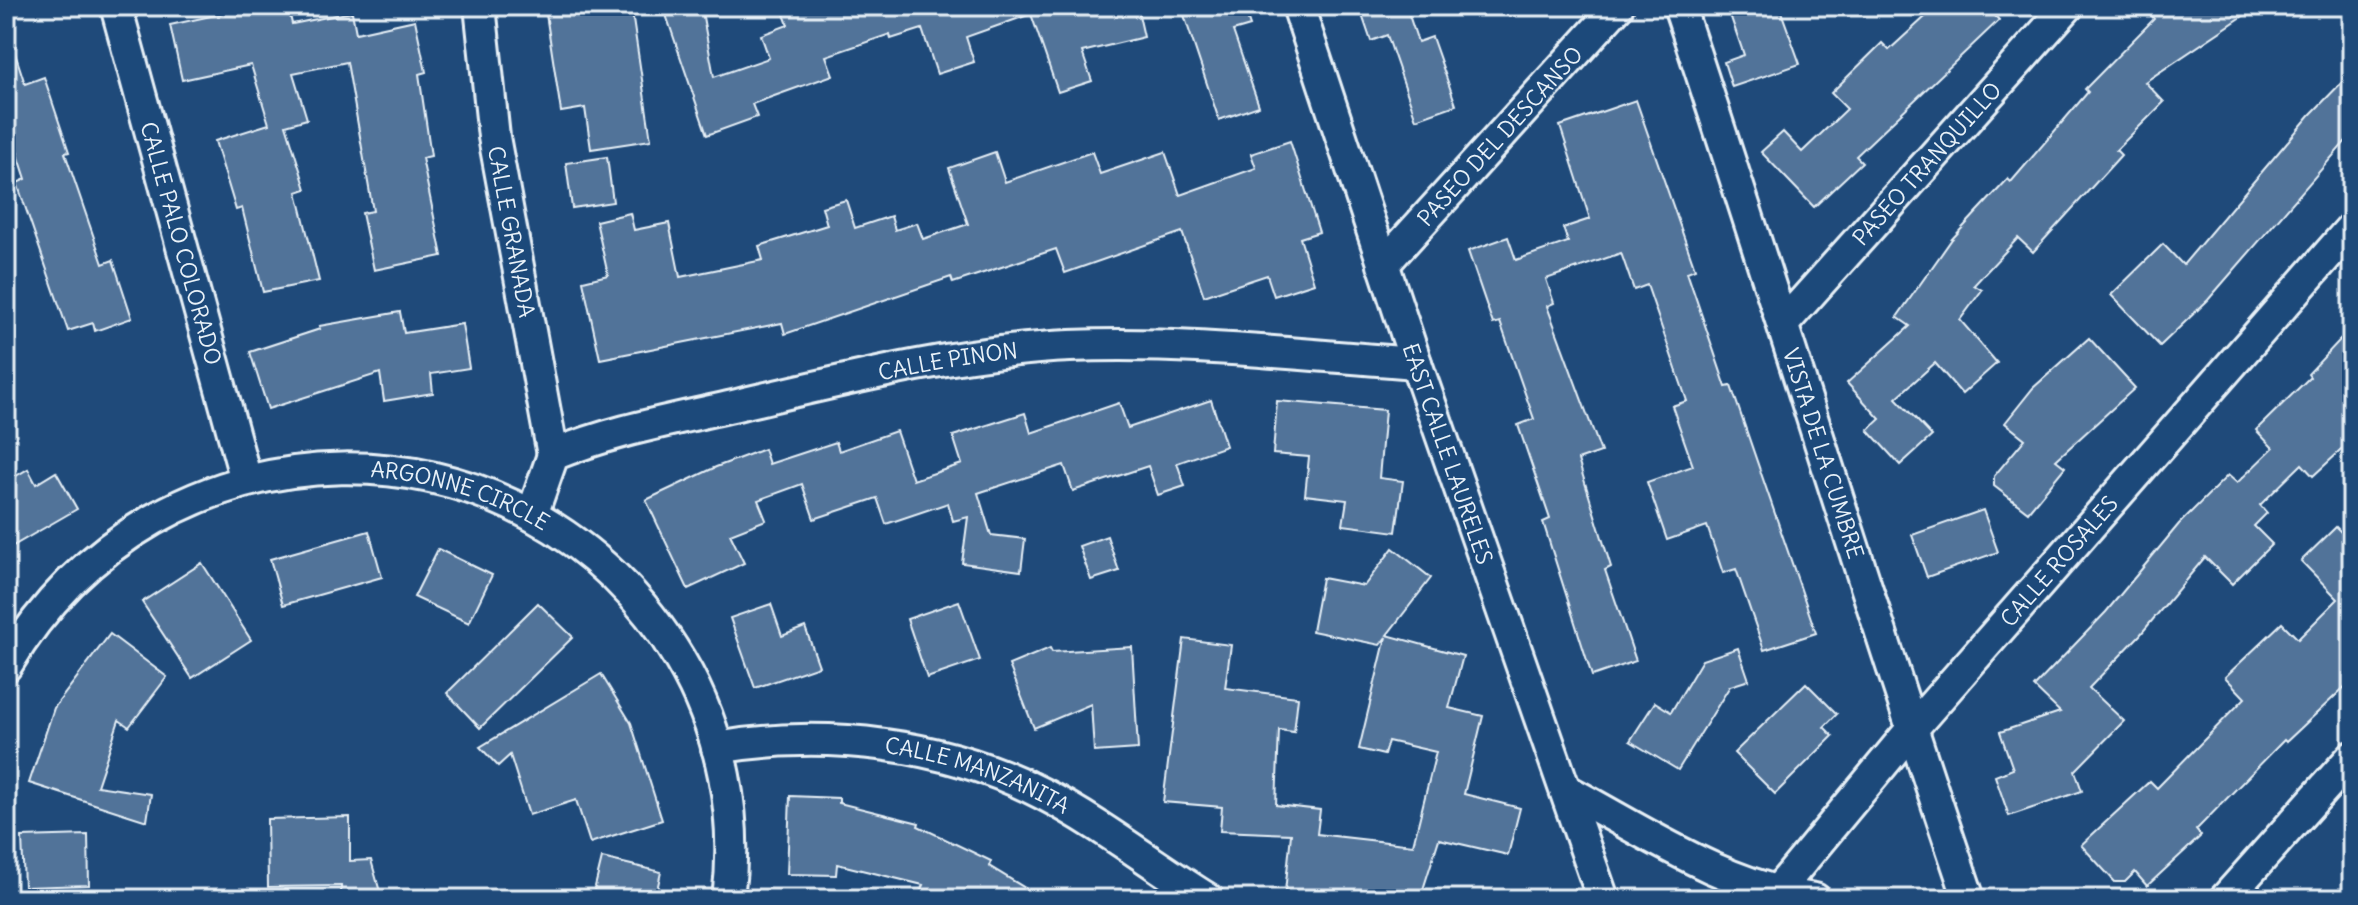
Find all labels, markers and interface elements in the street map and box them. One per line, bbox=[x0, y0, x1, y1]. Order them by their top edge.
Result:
street label: PASEO DEL DESCANSO bbox=[1411, 40, 1589, 232]
street label: PASEO TRANQUILLO bbox=[1846, 76, 2007, 251]
street label: CALLE PALO COLORADO bbox=[134, 119, 228, 368]
street label: CALLE GRANADA bbox=[482, 144, 541, 320]
street label: CALLE PINON bbox=[876, 336, 1019, 386]
street label: EAST CALLE LAURELES bbox=[1396, 340, 1499, 568]
street label: VISTA DE LA CUMBRE bbox=[1777, 344, 1870, 562]
street label: ARGONNE CIRCLE bbox=[370, 455, 555, 536]
street label: CALLE ROSALES bbox=[1994, 490, 2124, 632]
street label: CALLE MANZANITA bbox=[883, 731, 1075, 820]

